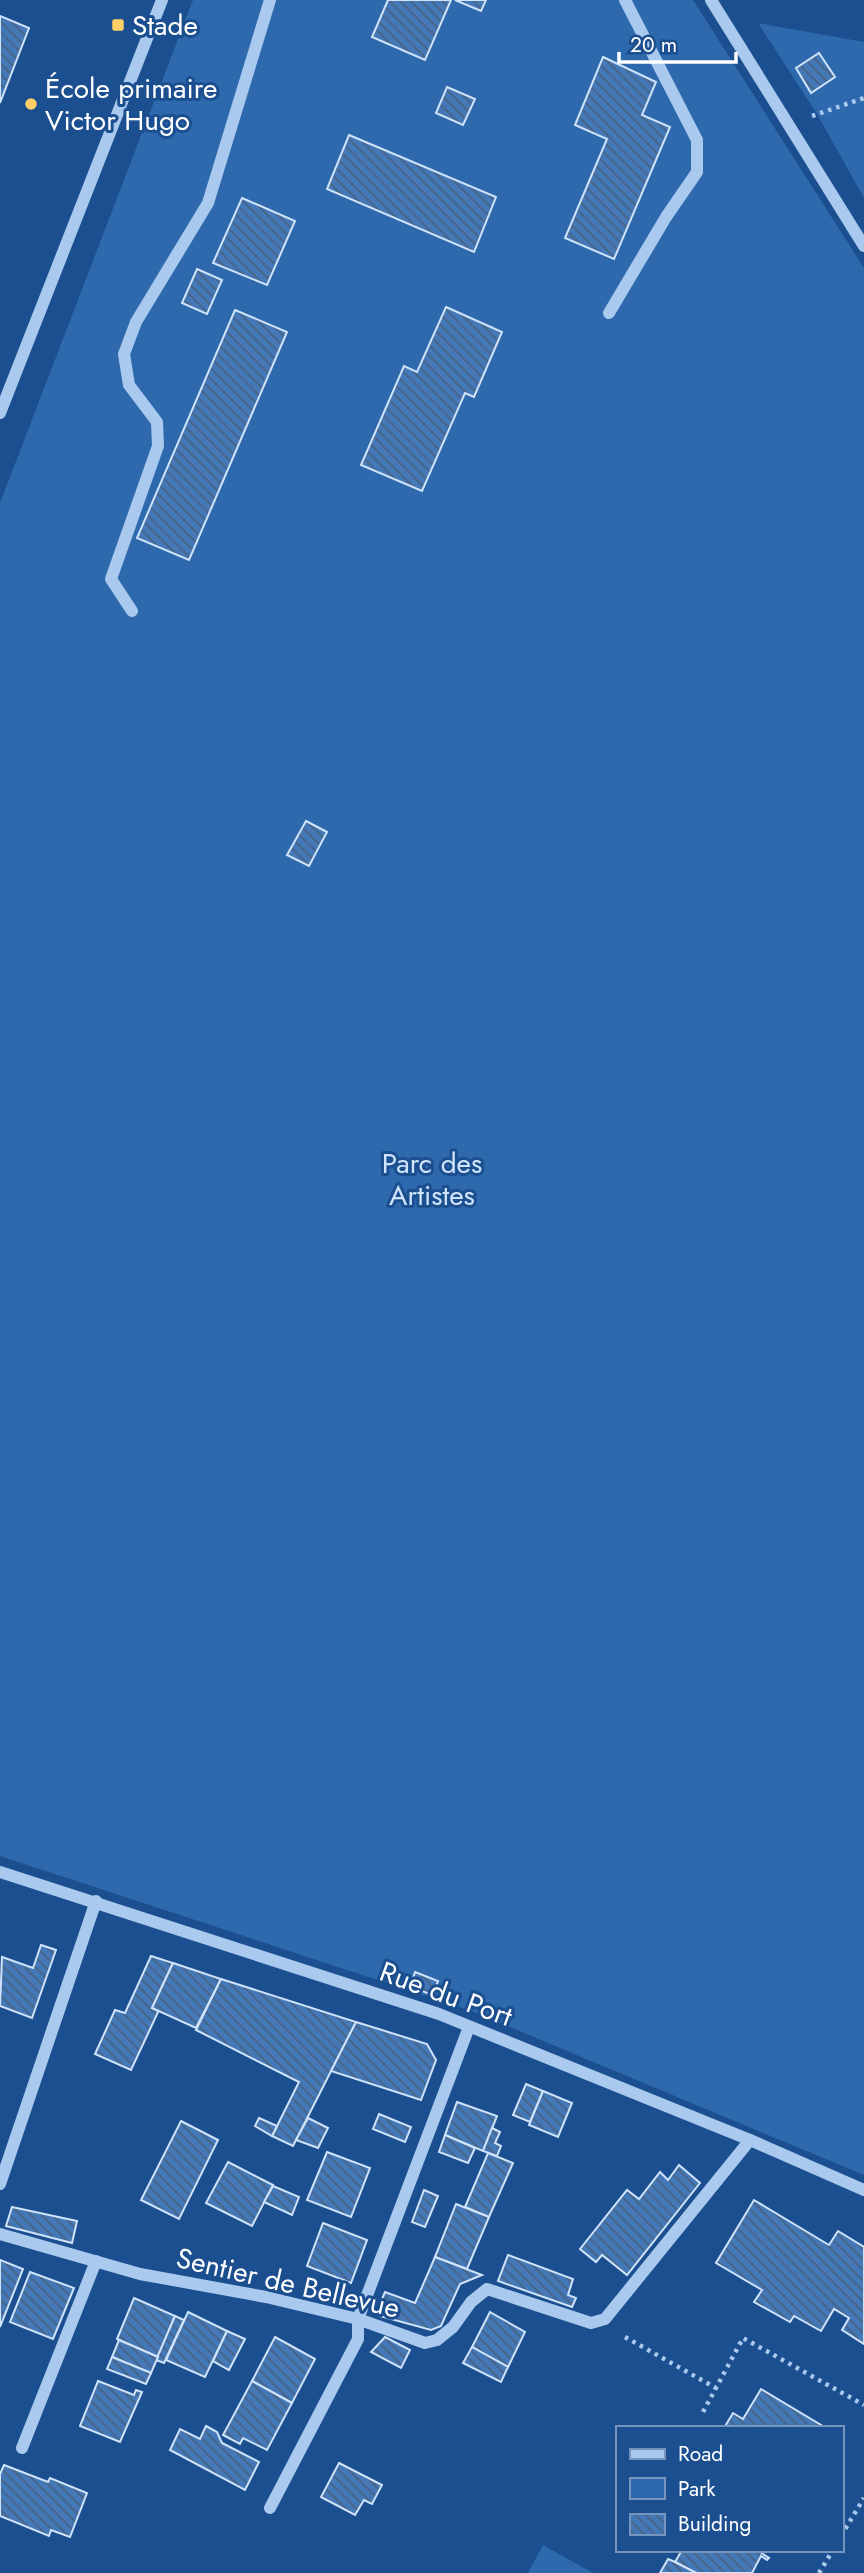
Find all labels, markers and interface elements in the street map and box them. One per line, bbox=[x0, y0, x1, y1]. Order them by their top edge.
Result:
place label: Stade bbox=[132, 5, 198, 46]
marker: Stade bbox=[110, 17, 126, 33]
scale bar bbox=[619, 21, 736, 65]
text: 20 m bbox=[630, 30, 677, 60]
place label: École primaire Victor Hugo bbox=[45, 68, 217, 141]
marker: École primaire Victor Hugo bbox=[23, 96, 39, 112]
park label: Parc des Artistes bbox=[382, 1143, 482, 1216]
street label: Rue du Port bbox=[374, 1951, 518, 2037]
street label: Sentier de Bellevue bbox=[172, 2237, 404, 2329]
legend bbox=[616, 2426, 843, 2552]
text: Road bbox=[678, 2439, 723, 2469]
text: Park bbox=[678, 2474, 716, 2504]
text: Building bbox=[678, 2509, 751, 2539]

